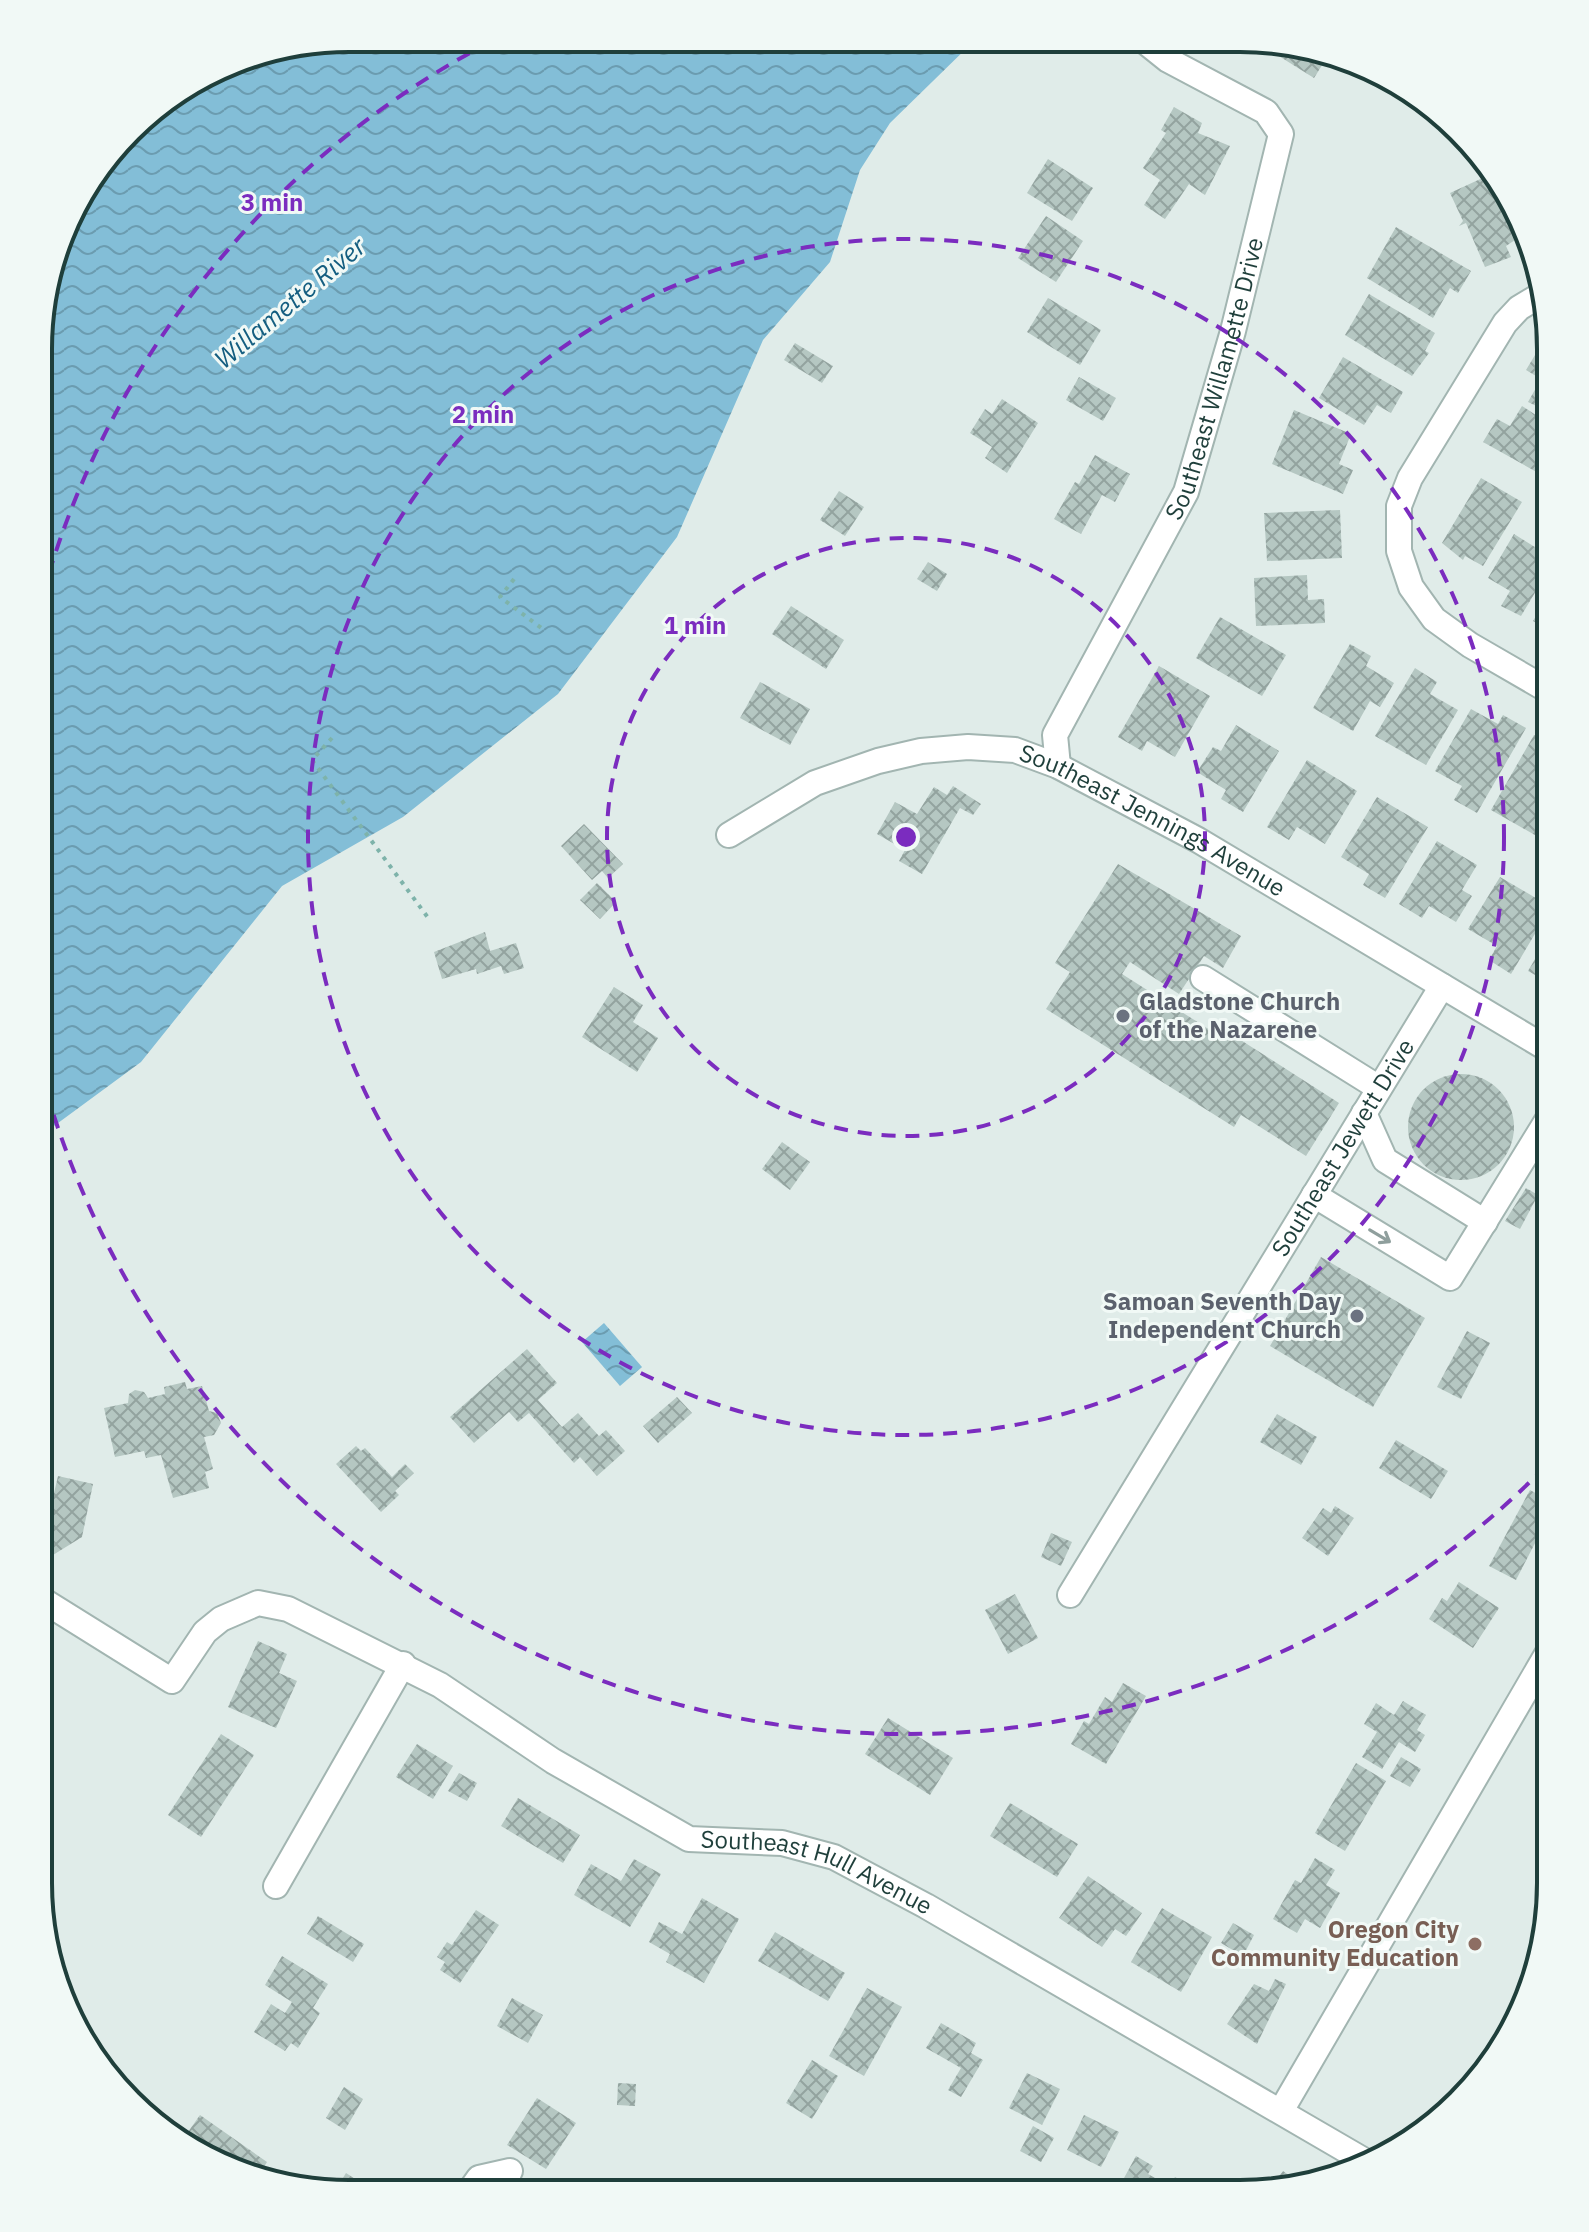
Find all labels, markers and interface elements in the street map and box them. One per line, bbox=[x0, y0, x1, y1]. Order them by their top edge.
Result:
text: 3 min bbox=[241, 186, 303, 218]
water label: Willamette River bbox=[207, 228, 373, 375]
street label: Southeast Willamette Drive bbox=[1157, 234, 1270, 525]
text: 2 min bbox=[452, 398, 514, 430]
text: 1 min bbox=[664, 609, 726, 641]
street label: Southeast Jennings Avenue bbox=[1015, 736, 1292, 904]
centre of rings bbox=[892, 823, 920, 851]
place label: Gladstone Church of the Nazarene bbox=[1139, 985, 1340, 1045]
marker: Gladstone Church of the Nazarene bbox=[1114, 1007, 1132, 1025]
street label: Southeast Jewett Drive bbox=[1264, 1032, 1421, 1262]
one-way arrow bbox=[1369, 1227, 1391, 1244]
place label: Samoan Seventh Day Independent Church bbox=[1103, 1285, 1341, 1345]
marker: Samoan Seventh Day Independent Church bbox=[1348, 1307, 1366, 1325]
street label: Southeast Hull Avenue bbox=[700, 1823, 938, 1921]
place label: Oregon City Community Education bbox=[1211, 1913, 1459, 1973]
marker: Oregon City Community Education bbox=[1466, 1935, 1484, 1953]

